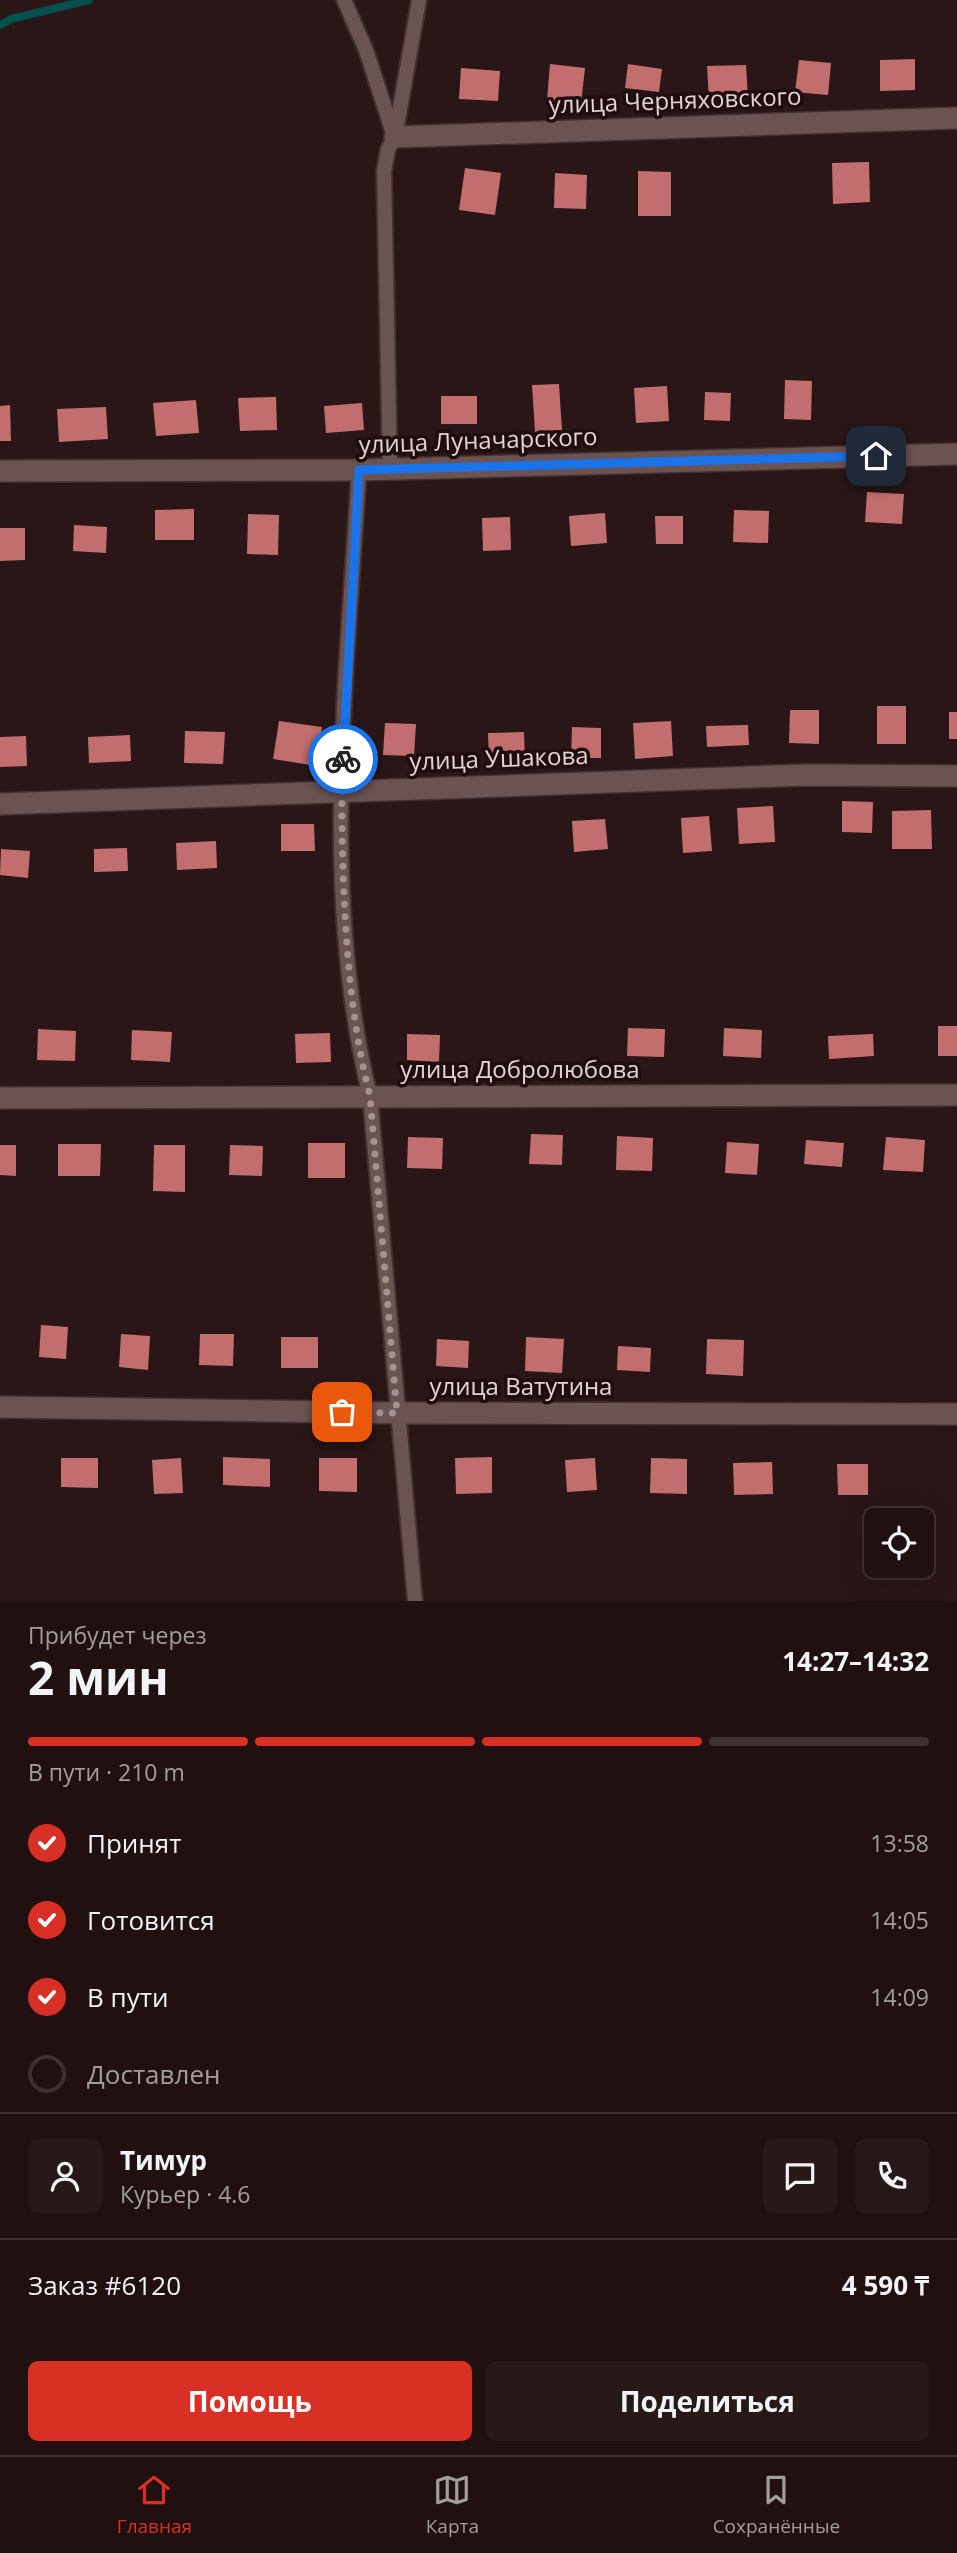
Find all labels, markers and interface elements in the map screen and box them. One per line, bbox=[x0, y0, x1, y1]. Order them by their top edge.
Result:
street label: улица Черняховского bbox=[548, 79, 802, 120]
street label: улица Луначарского bbox=[358, 419, 598, 460]
pin bbox=[846, 426, 906, 486]
icon: home bbox=[857, 437, 895, 475]
courier bbox=[308, 724, 378, 794]
street label: улица Ушакова bbox=[409, 738, 589, 777]
icon: bike bbox=[324, 740, 362, 778]
street label: улица Добролюбова bbox=[400, 1052, 640, 1085]
street label: улица Ватутина bbox=[430, 1369, 612, 1402]
pin bbox=[312, 1382, 372, 1442]
icon: bag bbox=[323, 1393, 361, 1431]
map controls bbox=[864, 1508, 934, 1578]
button: locate bbox=[864, 1508, 934, 1578]
text: Прибудет через bbox=[28, 1619, 207, 1651]
text: 14:27–14:32 bbox=[782, 1643, 929, 1679]
text: 2 мин bbox=[28, 1646, 169, 1708]
text: В пути · 210 m bbox=[28, 1756, 185, 1788]
icon: check bbox=[28, 1824, 66, 1862]
text: Принят bbox=[87, 1825, 181, 1861]
text: 13:58 bbox=[870, 1827, 929, 1859]
icon: check bbox=[28, 1901, 66, 1939]
text: Готовится bbox=[87, 1902, 215, 1938]
text: 14:05 bbox=[870, 1904, 929, 1936]
icon: check bbox=[28, 1978, 66, 2016]
text: В пути bbox=[87, 1979, 168, 2015]
text: 14:09 bbox=[870, 1981, 929, 2013]
text: Доставлен bbox=[87, 2056, 220, 2092]
button: person bbox=[28, 2139, 102, 2213]
button: chat bbox=[763, 2139, 837, 2213]
button: phone bbox=[855, 2139, 929, 2213]
text: Тимур bbox=[120, 2142, 207, 2178]
text: Курьер · 4.6 bbox=[120, 2178, 251, 2210]
text: Заказ #6120 bbox=[28, 2267, 181, 2303]
text: 4 590 ₸ bbox=[842, 2267, 929, 2303]
button: Помощь bbox=[28, 2361, 472, 2441]
button: Поделиться bbox=[486, 2361, 929, 2441]
tab: Главная bbox=[117, 2471, 192, 2539]
tab: Карта bbox=[426, 2471, 479, 2539]
tab: Сохранённые bbox=[713, 2471, 840, 2539]

